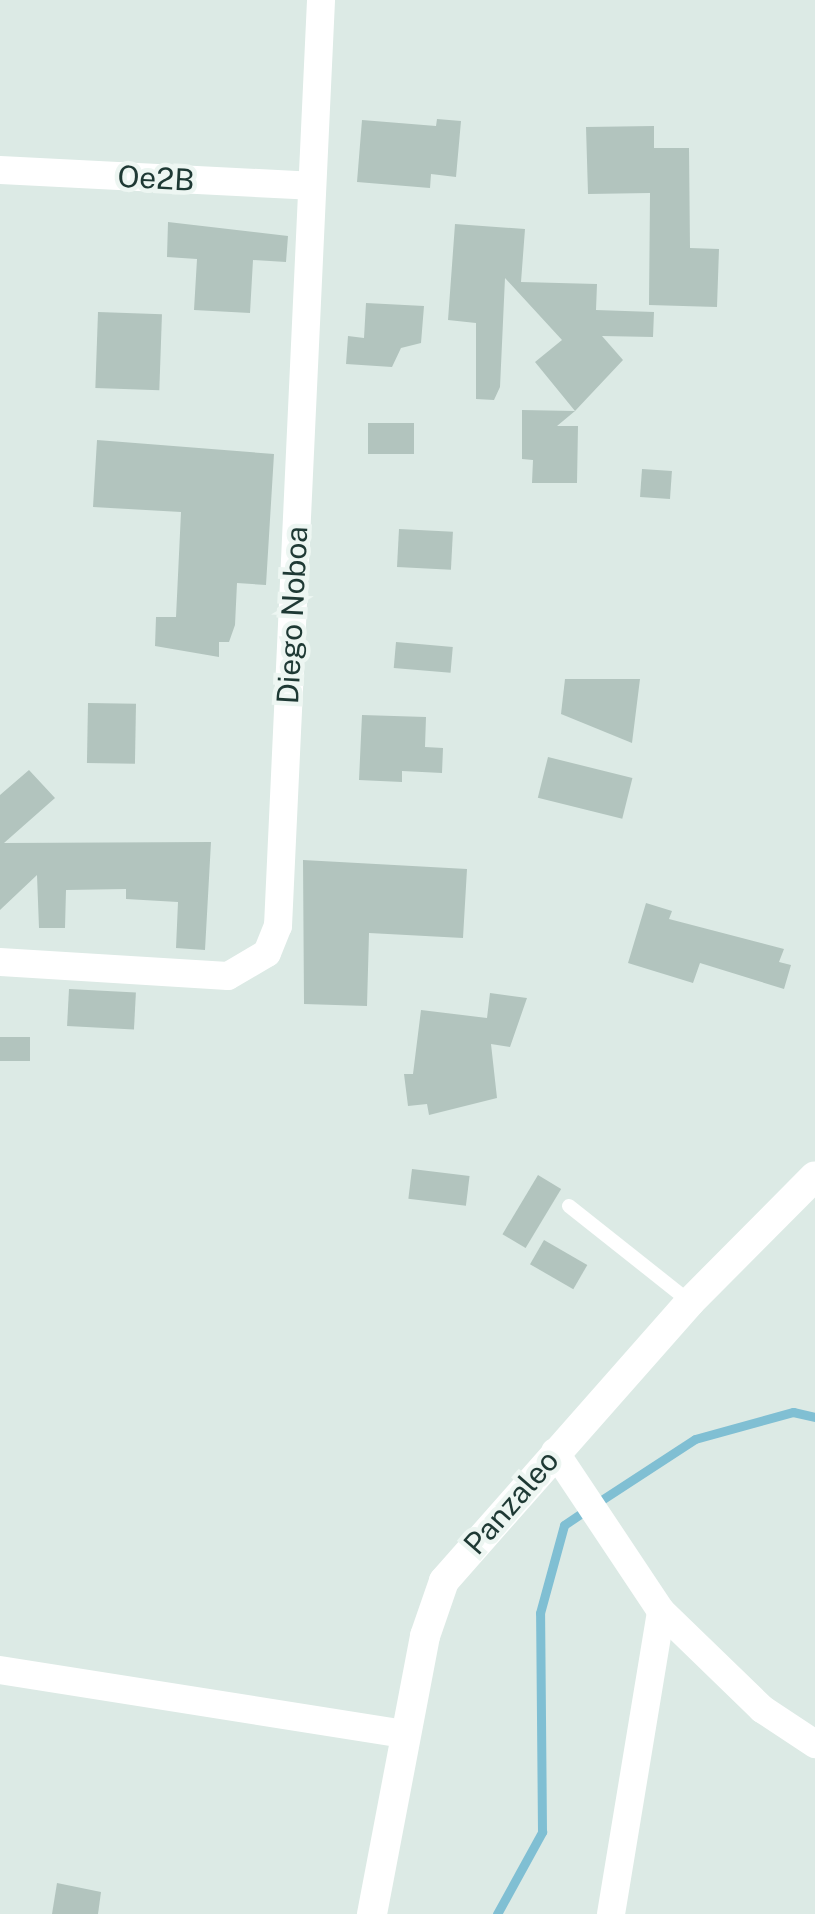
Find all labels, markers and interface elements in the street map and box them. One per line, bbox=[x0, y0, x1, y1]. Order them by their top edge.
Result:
street label: Oe2B bbox=[117, 158, 195, 198]
street label: Diego Noboa bbox=[269, 525, 315, 705]
street label: Panzaleo bbox=[456, 1443, 566, 1561]

